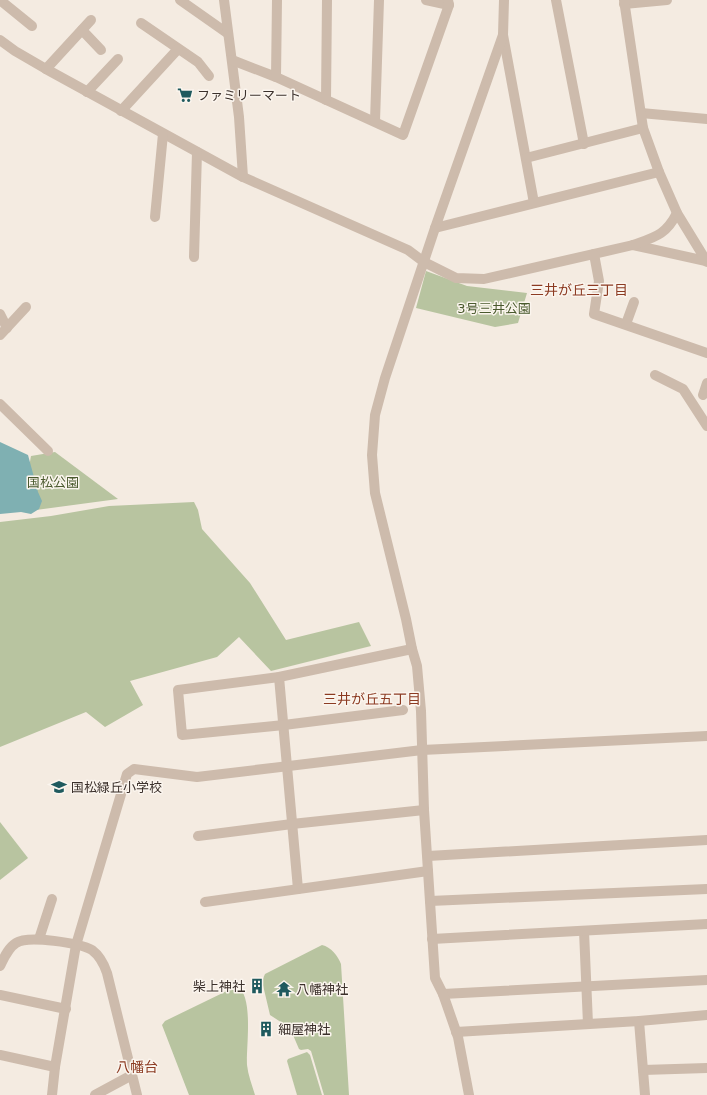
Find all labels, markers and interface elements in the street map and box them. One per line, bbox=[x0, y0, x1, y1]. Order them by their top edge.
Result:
supermarket icon: ファミリーマート bbox=[176, 86, 194, 104]
place label: ファミリーマート bbox=[197, 88, 301, 103]
district label: 三井が丘三丁目 bbox=[530, 282, 628, 298]
park label: 3号三井公園 bbox=[457, 301, 531, 316]
park label: 国松公園 bbox=[27, 475, 79, 490]
district label: 三井が丘五丁目 bbox=[323, 691, 421, 707]
school or university icon: 国松緑丘小学校 bbox=[50, 778, 68, 796]
place label: 国松緑丘小学校 bbox=[71, 780, 162, 795]
building icon: 柴上神社 bbox=[248, 977, 266, 995]
place label: 柴上神社 bbox=[193, 979, 245, 994]
temple icon: 八幡神社 bbox=[275, 980, 293, 998]
place label: 八幡神社 bbox=[296, 982, 348, 997]
building icon: 細屋神社 bbox=[257, 1020, 275, 1038]
place label: 細屋神社 bbox=[278, 1022, 330, 1037]
district label: 八幡台 bbox=[116, 1059, 158, 1075]

